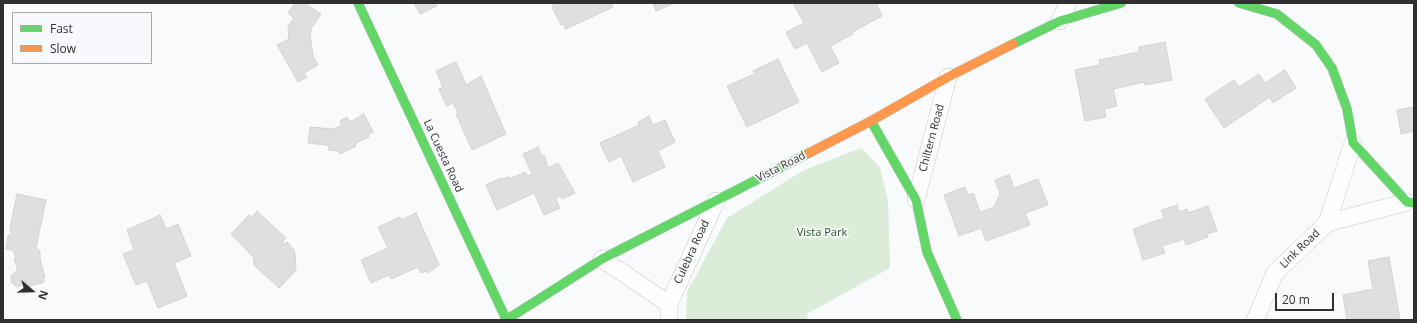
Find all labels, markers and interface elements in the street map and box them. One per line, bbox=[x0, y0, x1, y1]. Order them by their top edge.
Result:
legend bbox=[12, 12, 152, 64]
text: Fast bbox=[50, 20, 73, 37]
text: Slow bbox=[50, 40, 76, 57]
street label: Chiltern Road bbox=[917, 103, 947, 173]
street label: La Cuesta Road bbox=[420, 117, 466, 195]
street label: Vista Road bbox=[754, 149, 808, 185]
street label: Culebra Road bbox=[671, 218, 713, 286]
park label: Vista Park bbox=[797, 226, 847, 240]
street label: Link Road bbox=[1277, 227, 1323, 271]
north arrow bbox=[12, 271, 52, 311]
scale bar bbox=[1277, 285, 1336, 311]
text: N bbox=[35, 288, 52, 302]
text: 20 m bbox=[1282, 291, 1310, 308]

